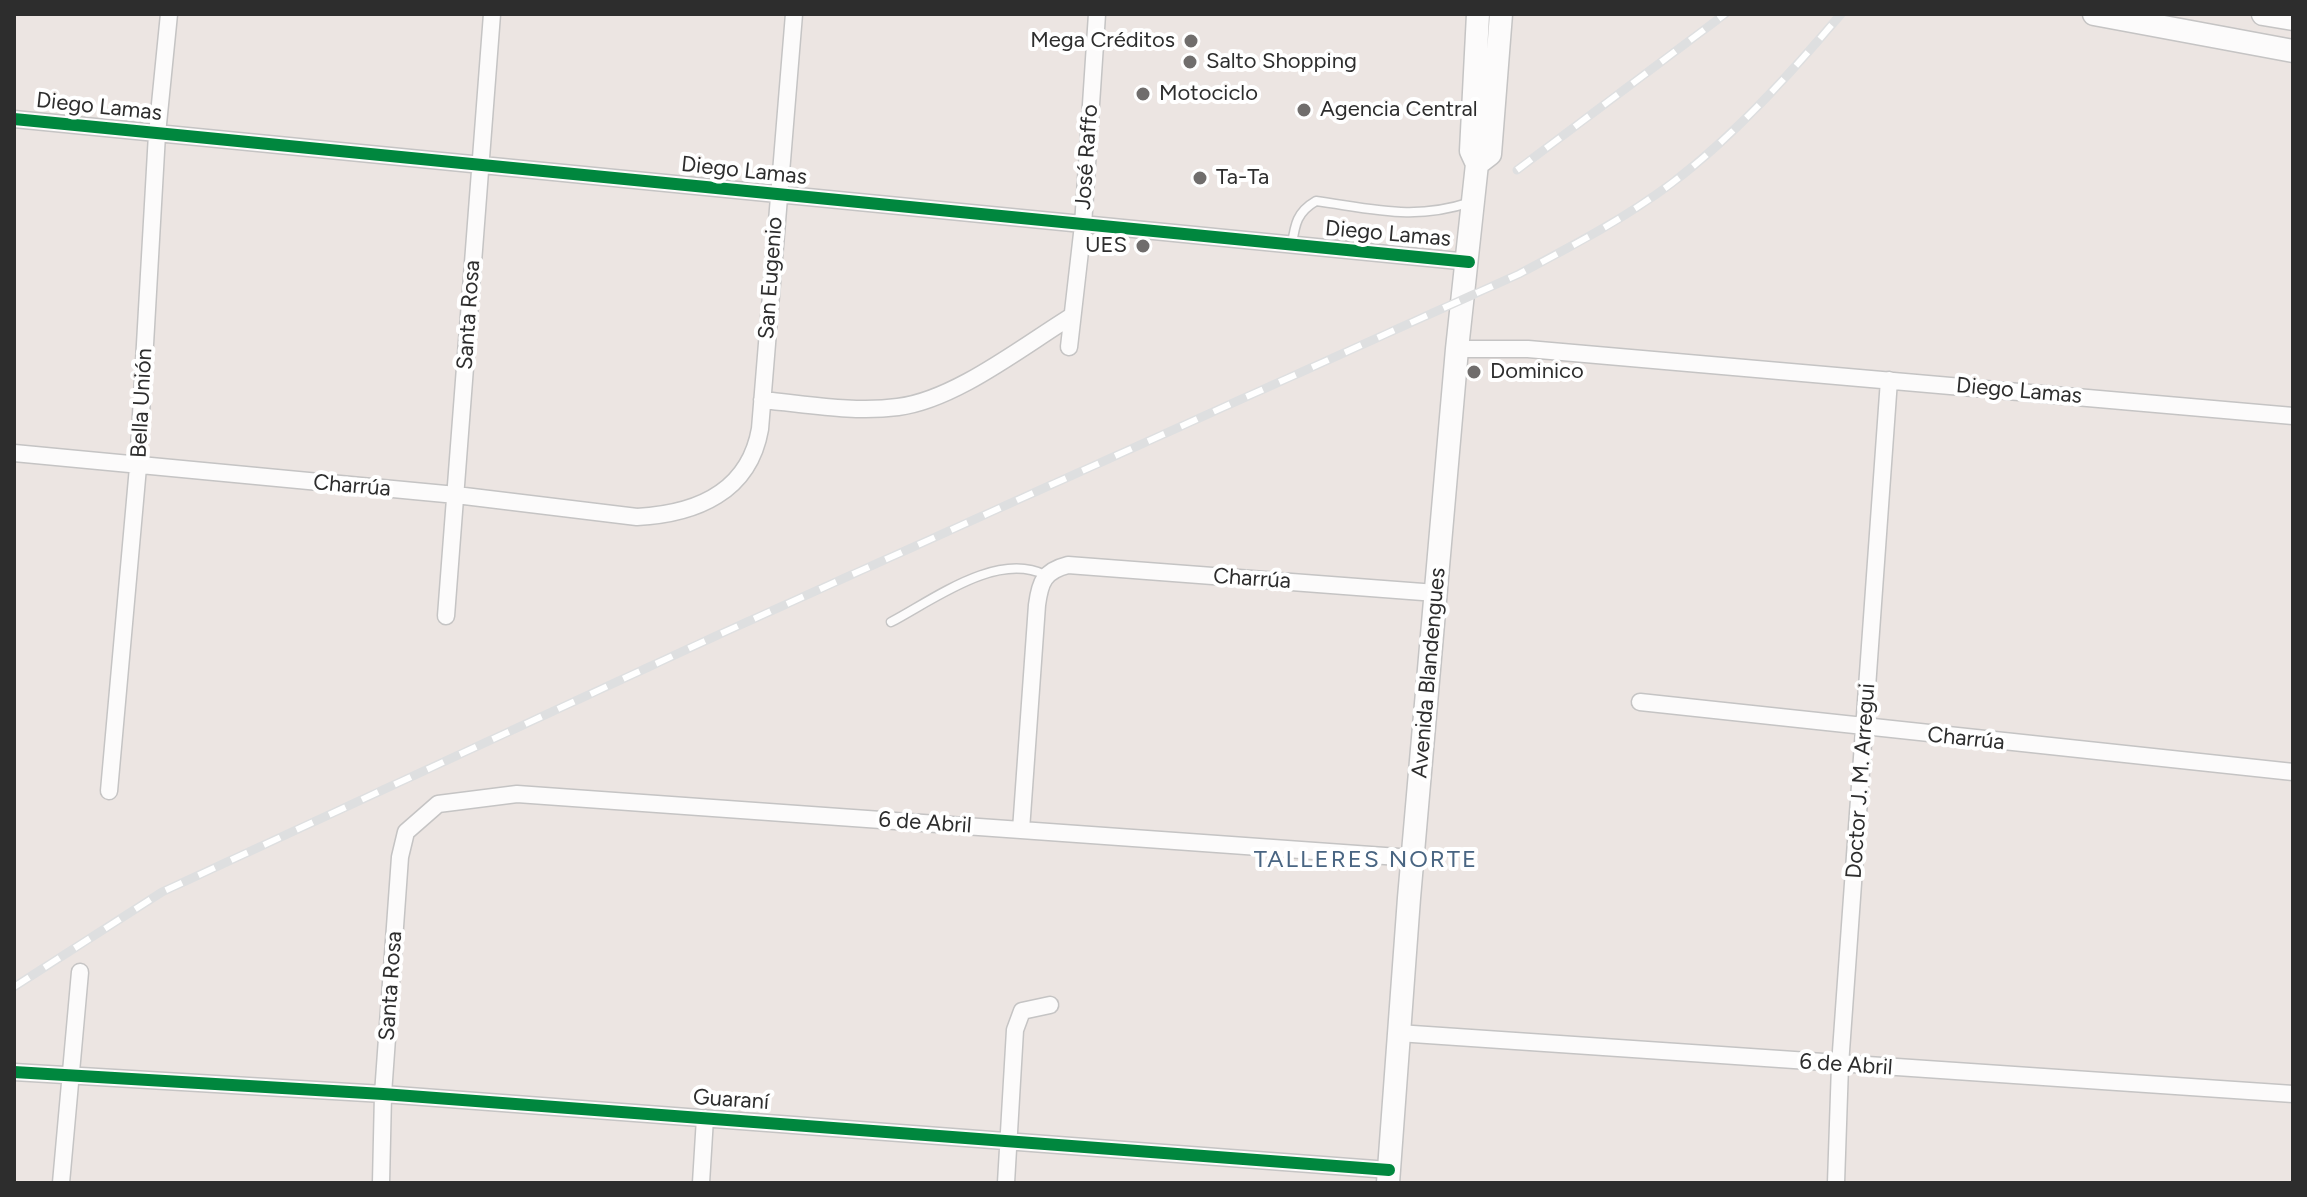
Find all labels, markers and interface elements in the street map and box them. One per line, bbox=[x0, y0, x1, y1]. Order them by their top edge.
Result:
place label: Mega Créditos bbox=[1030, 28, 1175, 54]
marker: Mega Créditos bbox=[1182, 32, 1200, 50]
place label: Salto Shopping bbox=[1206, 49, 1357, 75]
marker: Salto Shopping bbox=[1181, 53, 1199, 71]
place label: Motociclo bbox=[1159, 81, 1258, 107]
marker: Motociclo bbox=[1134, 85, 1152, 103]
street label: Diego Lamas bbox=[35, 87, 163, 127]
place label: Agencia Central bbox=[1320, 97, 1478, 123]
marker: Agencia Central bbox=[1295, 101, 1313, 119]
street label: José Raffo bbox=[1070, 103, 1104, 211]
street label: Diego Lamas bbox=[680, 151, 808, 191]
place label: Ta-Ta bbox=[1216, 165, 1269, 191]
marker: Ta-Ta bbox=[1191, 169, 1209, 187]
street label: Diego Lamas bbox=[1324, 215, 1452, 253]
street label: San Eugenio bbox=[754, 216, 788, 340]
place label: UES bbox=[1085, 233, 1127, 259]
marker: UES bbox=[1134, 237, 1152, 255]
street label: Santa Rosa bbox=[452, 259, 486, 371]
street label: Bella Unión bbox=[126, 348, 158, 458]
place label: Dominico bbox=[1490, 359, 1584, 385]
marker: Dominico bbox=[1465, 363, 1483, 381]
street label: Diego Lamas bbox=[1955, 372, 2083, 410]
street label: Charrúa bbox=[312, 469, 392, 503]
street label: Charrúa bbox=[1212, 563, 1292, 595]
street label: Avenida Blandengues bbox=[1407, 567, 1451, 779]
street label: Doctor J. M. Arregui bbox=[1841, 682, 1881, 880]
street label: Charrúa bbox=[1926, 722, 2006, 756]
street label: 6 de Abril bbox=[877, 807, 973, 839]
district label: TALLERES NORTE bbox=[1254, 846, 1478, 874]
street label: Santa Rosa bbox=[374, 930, 408, 1042]
street label: 6 de Abril bbox=[1798, 1049, 1894, 1081]
street label: Guaraní bbox=[692, 1084, 770, 1116]

